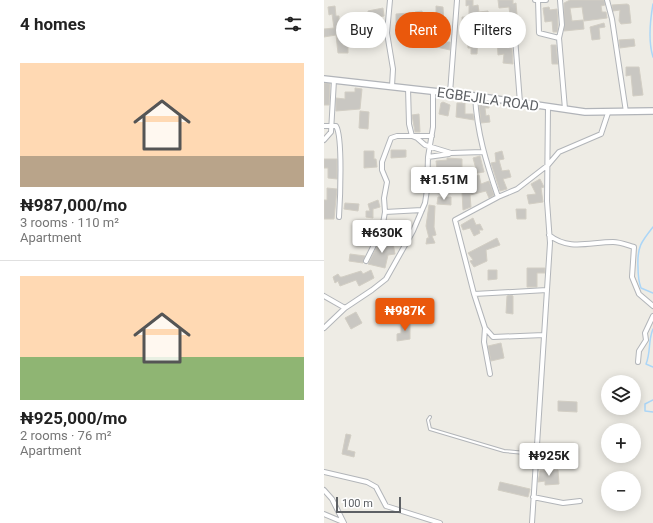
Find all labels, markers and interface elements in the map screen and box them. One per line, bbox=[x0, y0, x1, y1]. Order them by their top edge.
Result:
chip: Buy bbox=[336, 12, 387, 48]
chip: Rent bbox=[395, 12, 451, 48]
chip: Filters bbox=[459, 12, 526, 48]
icon: filters bbox=[282, 13, 304, 35]
text: 4 homes bbox=[20, 14, 86, 34]
street label: EGBEJILA ROAD bbox=[436, 84, 540, 114]
icon: home bbox=[126, 89, 198, 161]
pin: ₦1.51M bbox=[411, 167, 477, 201]
text: ₦1.51M bbox=[420, 172, 468, 187]
text: ₦987,000/mo bbox=[20, 195, 127, 215]
text: 3 rooms · 110 m² bbox=[20, 215, 119, 230]
pin: ₦630K bbox=[354, 220, 410, 254]
text: ₦630K bbox=[361, 225, 403, 240]
text: Apartment bbox=[20, 230, 82, 245]
pin: ₦987K bbox=[377, 298, 433, 332]
icon: home bbox=[126, 302, 198, 374]
text: ₦987K bbox=[384, 303, 426, 318]
map controls bbox=[601, 375, 641, 511]
button: layers bbox=[601, 375, 641, 415]
text: ₦925,000/mo bbox=[20, 408, 127, 428]
button: + bbox=[601, 423, 641, 463]
text: 2 rooms · 76 m² bbox=[20, 428, 112, 443]
text: Apartment bbox=[20, 443, 82, 458]
pin: ₦925K bbox=[521, 443, 577, 477]
text: ₦925K bbox=[528, 448, 570, 463]
button: − bbox=[601, 471, 641, 511]
scale bar bbox=[336, 495, 401, 514]
text: 100 m bbox=[342, 497, 373, 510]

